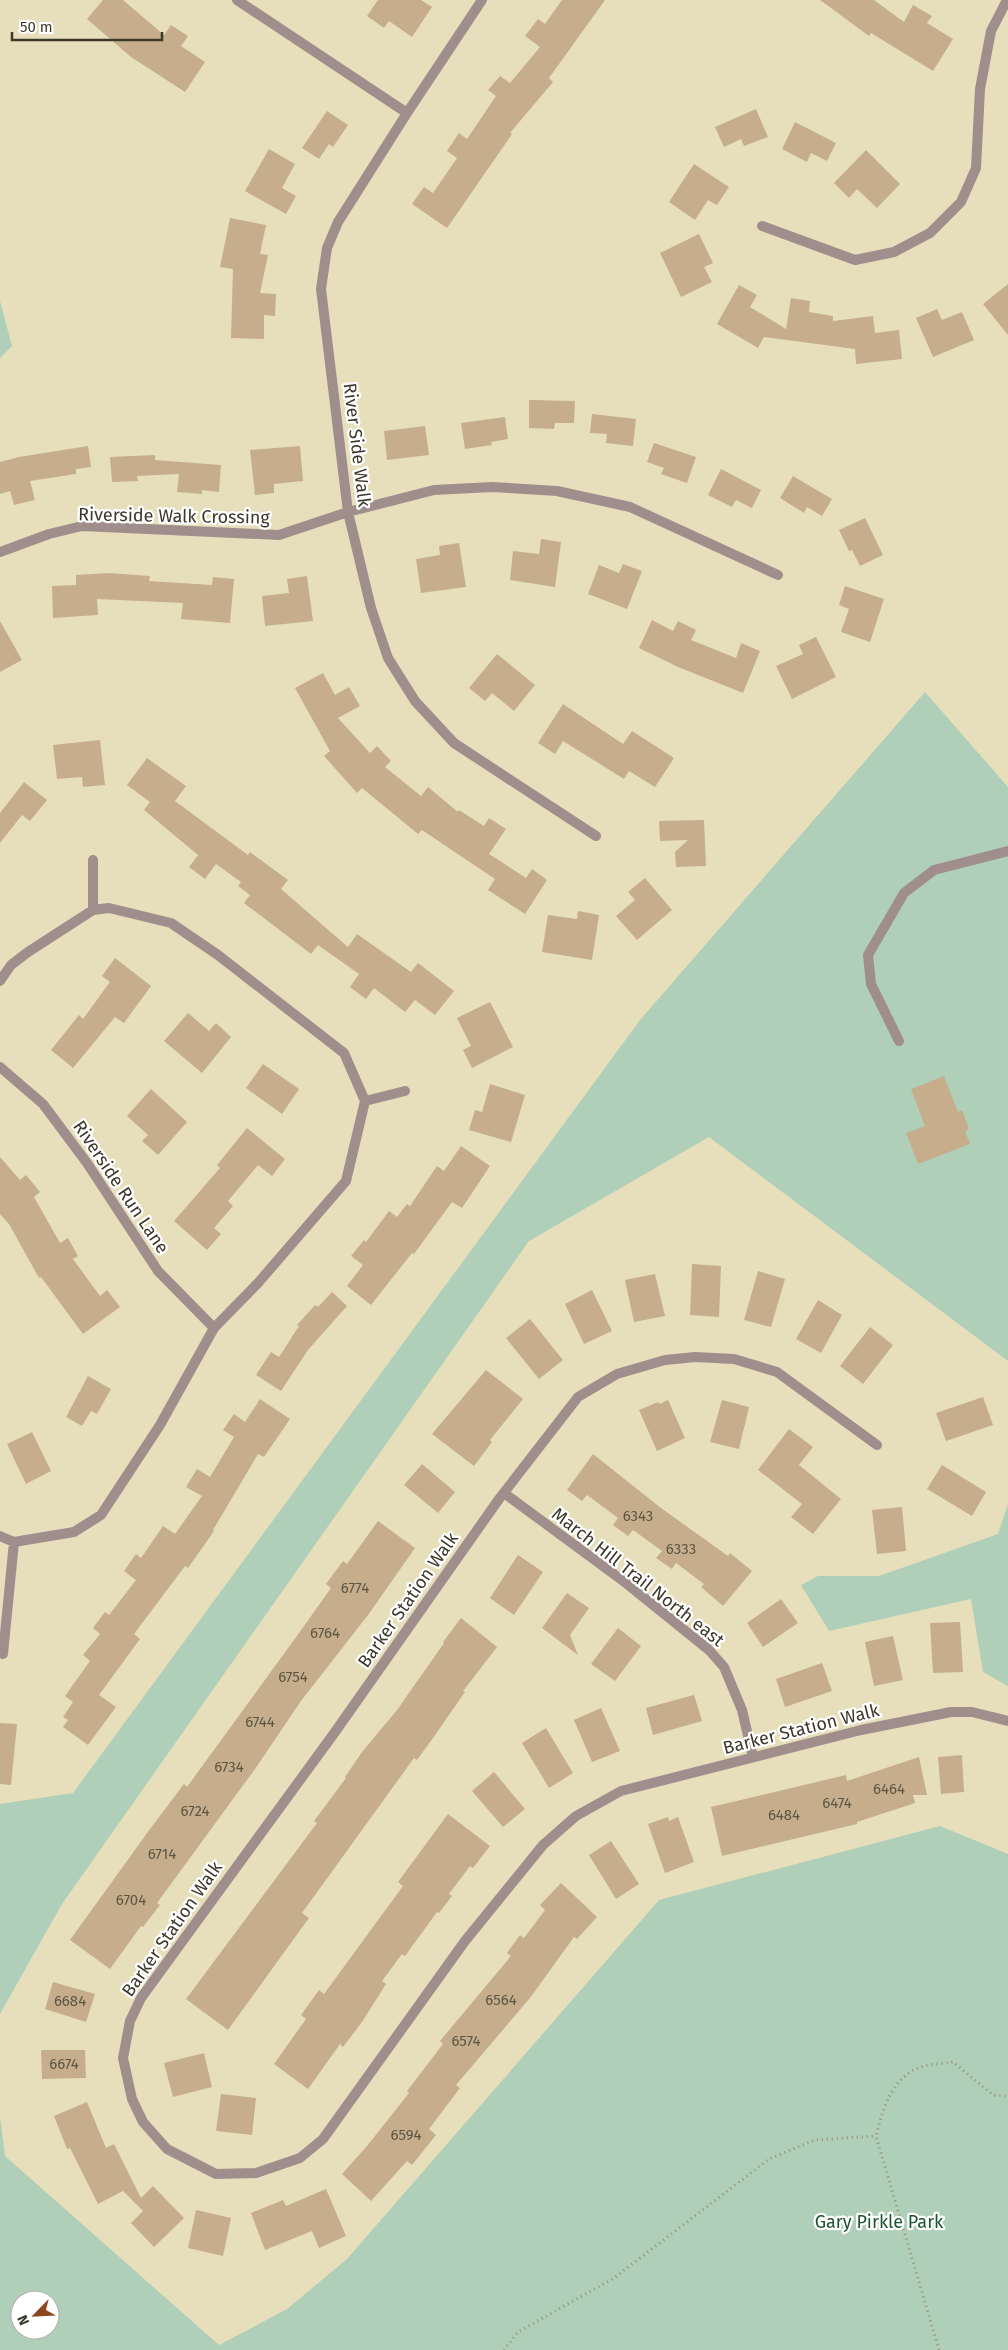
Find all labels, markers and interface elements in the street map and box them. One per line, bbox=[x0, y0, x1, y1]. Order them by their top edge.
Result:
scale bar bbox=[12, 10, 162, 42]
text: 50 m bbox=[20, 18, 53, 36]
street label: River Side Walk bbox=[338, 382, 376, 509]
street label: Riverside Walk Crossing bbox=[78, 503, 271, 529]
street label: Riverside Run Lane bbox=[68, 1116, 174, 1258]
street label: March Hill Trail North east bbox=[548, 1503, 729, 1651]
house number: 6343 bbox=[623, 1507, 653, 1525]
street label: Barker Station Walk bbox=[353, 1527, 463, 1672]
house number: 6333 bbox=[666, 1540, 696, 1558]
house number: 6774 bbox=[341, 1579, 369, 1597]
house number: 6764 bbox=[310, 1624, 340, 1642]
house number: 6754 bbox=[278, 1668, 308, 1686]
street label: Barker Station Walk bbox=[721, 1699, 882, 1759]
house number: 6744 bbox=[245, 1713, 275, 1731]
house number: 6734 bbox=[214, 1758, 244, 1776]
house number: 6464 bbox=[873, 1780, 905, 1798]
house number: 6474 bbox=[822, 1794, 852, 1812]
house number: 6724 bbox=[180, 1802, 210, 1820]
house number: 6484 bbox=[768, 1806, 800, 1824]
house number: 6714 bbox=[148, 1845, 176, 1863]
street label: Barker Station Walk bbox=[117, 1856, 227, 2001]
house number: 6704 bbox=[116, 1891, 146, 1909]
house number: 6564 bbox=[485, 1991, 517, 2009]
house number: 6684 bbox=[54, 1992, 86, 2010]
house number: 6574 bbox=[451, 2032, 481, 2050]
house number: 6674 bbox=[49, 2055, 79, 2073]
house number: 6594 bbox=[391, 2126, 421, 2144]
park label: Gary Pirkle Park bbox=[815, 2211, 944, 2233]
north arrow bbox=[10, 2290, 60, 2340]
text: N bbox=[14, 2312, 33, 2328]

